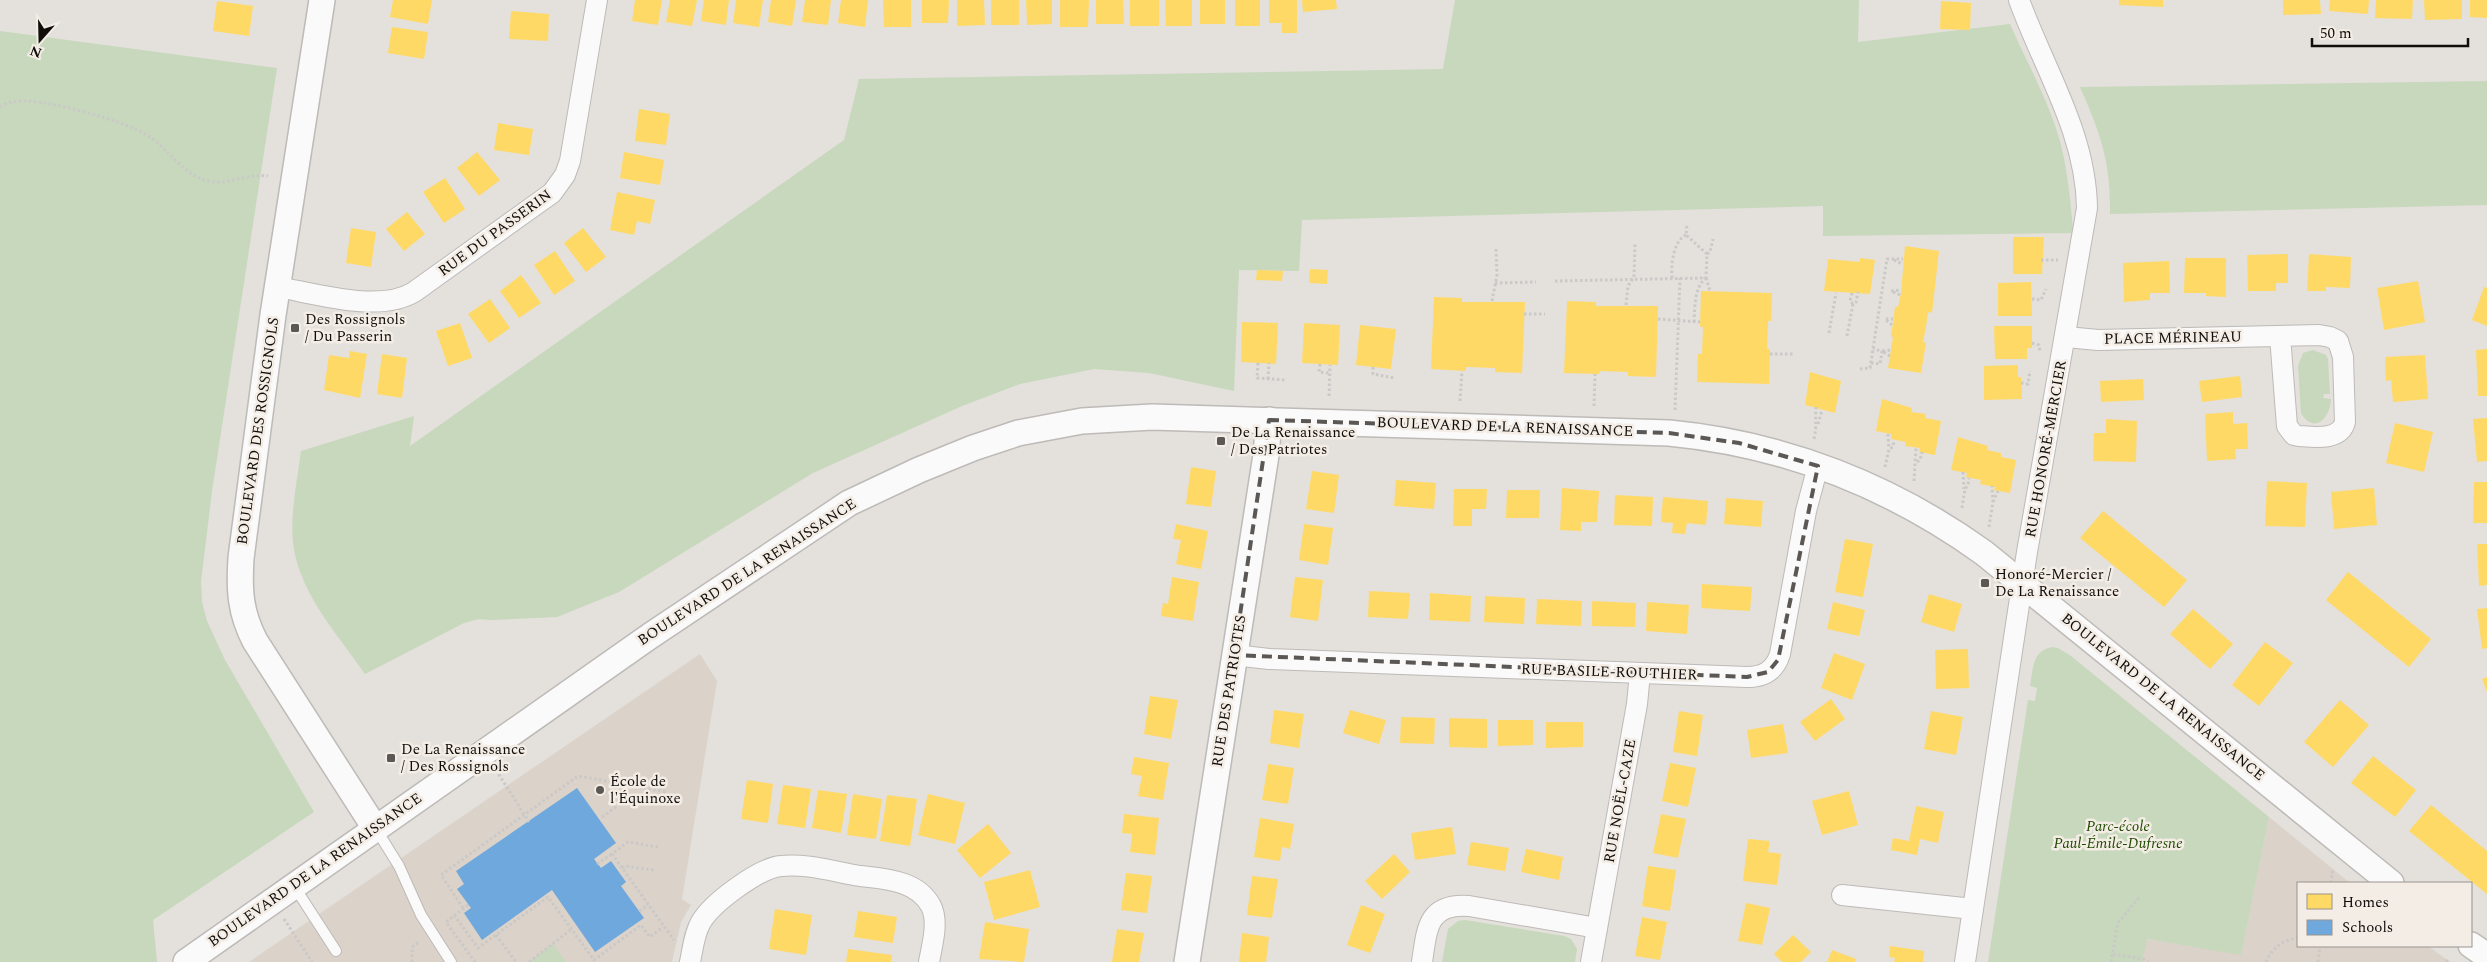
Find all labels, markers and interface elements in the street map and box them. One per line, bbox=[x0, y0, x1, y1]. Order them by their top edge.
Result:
north arrow bbox=[15, 15, 65, 65]
scale bar bbox=[2312, 15, 2468, 47]
text: 50 m bbox=[2320, 22, 2352, 45]
text: N bbox=[27, 40, 45, 64]
street label: RUE DU PASSERIN bbox=[433, 184, 557, 282]
place label: Des Rossignols / Du Passerin bbox=[305, 308, 405, 348]
street label: BOULEVARD DES ROSSIGNOLS bbox=[231, 316, 285, 546]
marker: Des Rossignols / Du Passerin bbox=[289, 322, 301, 334]
street label: PLACE MÉRINEAU bbox=[2104, 325, 2242, 351]
street label: RUE HONORÉ-MERCIER bbox=[2019, 359, 2073, 539]
street label: BOULEVARD DE LA RENAISSANCE bbox=[1376, 411, 1634, 443]
place label: De La Renaissance / Des Patriotes bbox=[1231, 421, 1355, 461]
marker: De La Renaissance / Des Patriotes bbox=[1215, 435, 1227, 447]
street label: BOULEVARD DE LA RENAISSANCE bbox=[633, 492, 861, 652]
place label: Honoré-Mercier / De La Renaissance bbox=[1995, 563, 2119, 603]
marker: Honoré-Mercier / De La Renaissance bbox=[1979, 577, 1991, 589]
street label: BOULEVARD DE LA RENAISSANCE bbox=[2056, 607, 2270, 787]
street label: RUE DES PATRIOTES bbox=[1206, 613, 1252, 769]
street label: RUE BASILE-ROUTHIER bbox=[1520, 657, 1698, 687]
street label: RUE NOËL-CAZE bbox=[1598, 737, 1642, 865]
place label: De La Renaissance / Des Rossignols bbox=[401, 738, 525, 778]
marker: De La Renaissance / Des Rossignols bbox=[385, 752, 397, 764]
place label: École de l'Équinoxe bbox=[610, 770, 681, 810]
marker: École de l'Équinoxe bbox=[594, 784, 606, 796]
street label: BOULEVARD DE LA RENAISSANCE bbox=[203, 787, 427, 953]
park label: Parc-école Paul-Émile-Dufresne bbox=[2053, 815, 2183, 855]
legend bbox=[2297, 882, 2472, 947]
text: Homes bbox=[2342, 891, 2389, 914]
text: Schools bbox=[2342, 916, 2393, 939]

